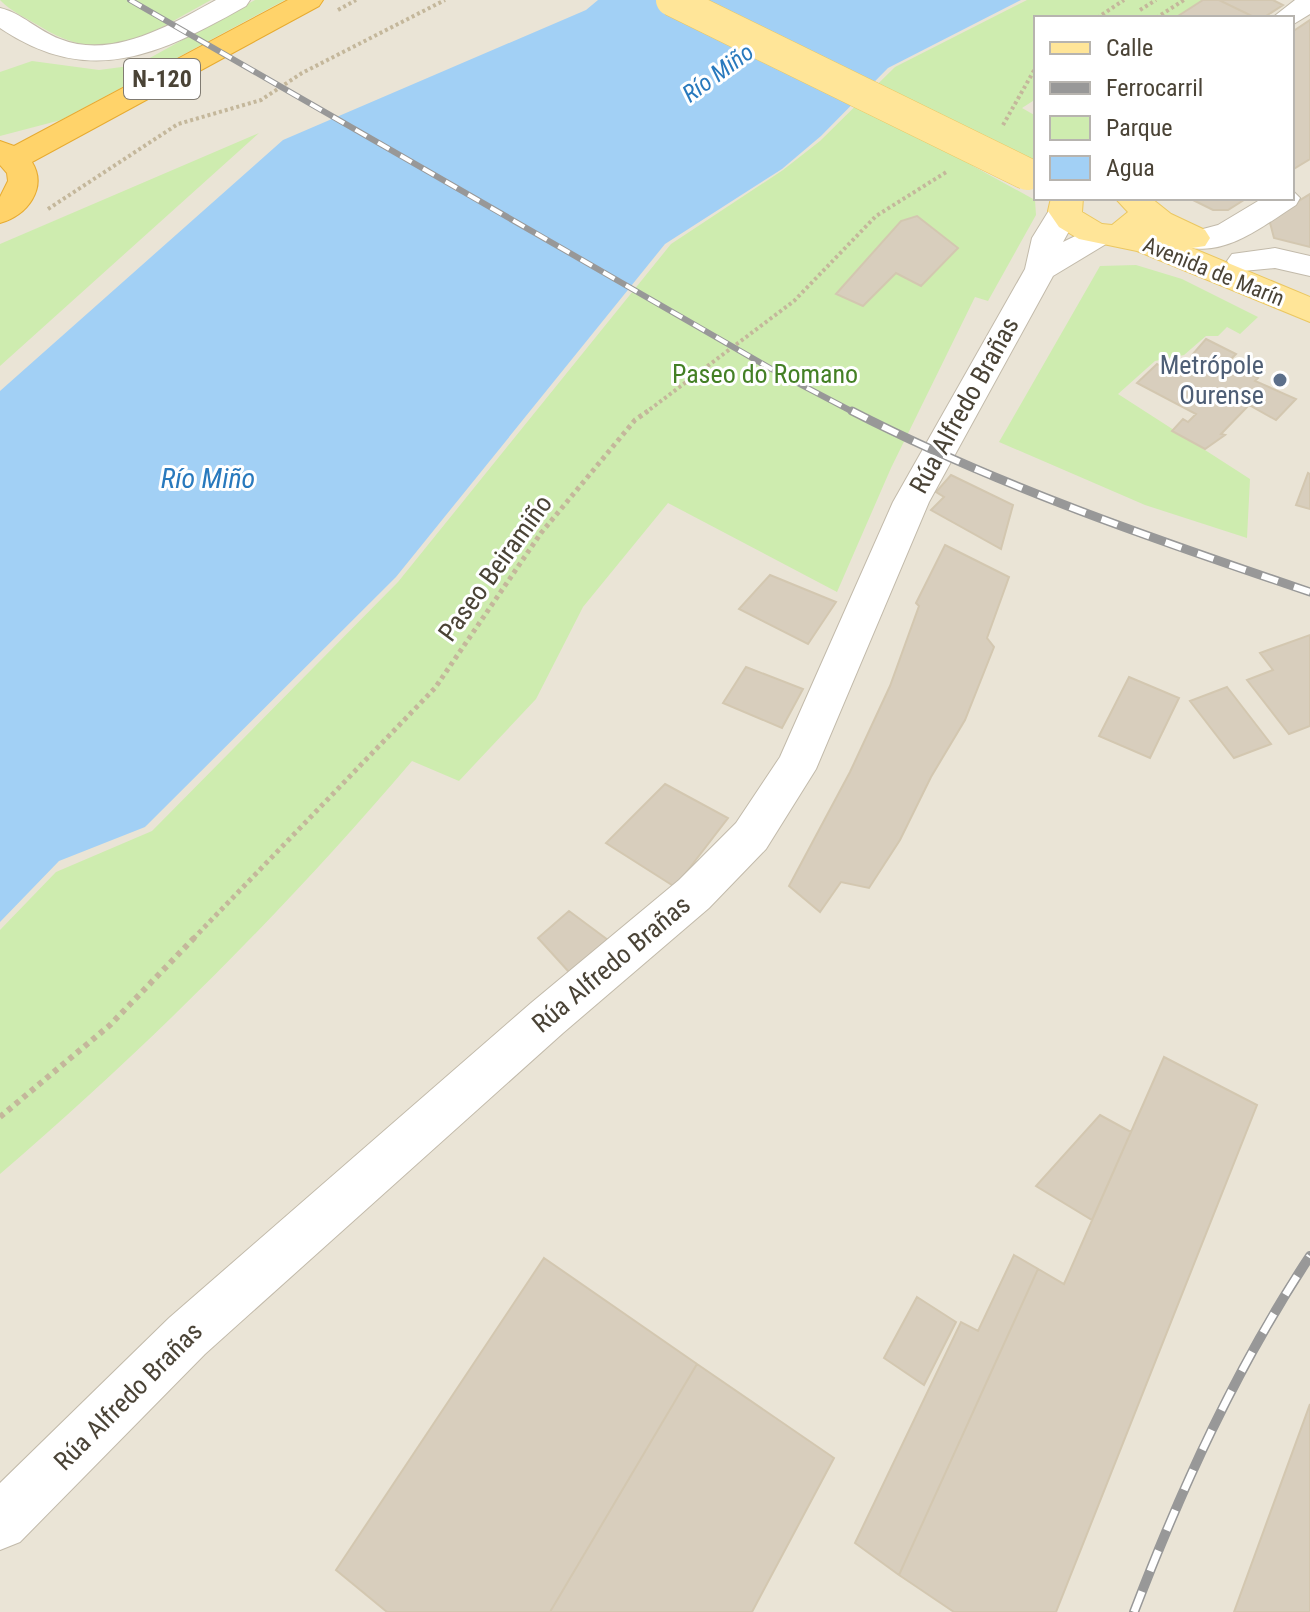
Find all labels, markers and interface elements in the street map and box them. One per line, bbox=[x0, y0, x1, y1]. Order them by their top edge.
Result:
legend bbox=[1034, 16, 1294, 200]
text: Calle bbox=[1106, 34, 1153, 62]
water label: Río Miño bbox=[677, 38, 759, 108]
road number: N-120 bbox=[124, 59, 200, 99]
text: Ferrocarril bbox=[1106, 74, 1203, 102]
text: Parque bbox=[1106, 114, 1173, 142]
text: Agua bbox=[1106, 154, 1155, 182]
street label: Avenida de Marín bbox=[1140, 232, 1288, 311]
street label: Rúa Alfredo Brañas bbox=[903, 312, 1025, 498]
place label: Metrópole Ourense bbox=[1160, 350, 1264, 410]
park label: Paseo do Romano bbox=[672, 359, 858, 389]
marker: Metrópole Ourense bbox=[1271, 371, 1289, 389]
water label: Río Miño bbox=[161, 462, 255, 495]
street label: Paseo Beiramiño bbox=[432, 489, 558, 647]
street label: Rúa Alfredo Brañas bbox=[526, 889, 696, 1039]
street label: Rúa Alfredo Brañas bbox=[48, 1316, 208, 1476]

